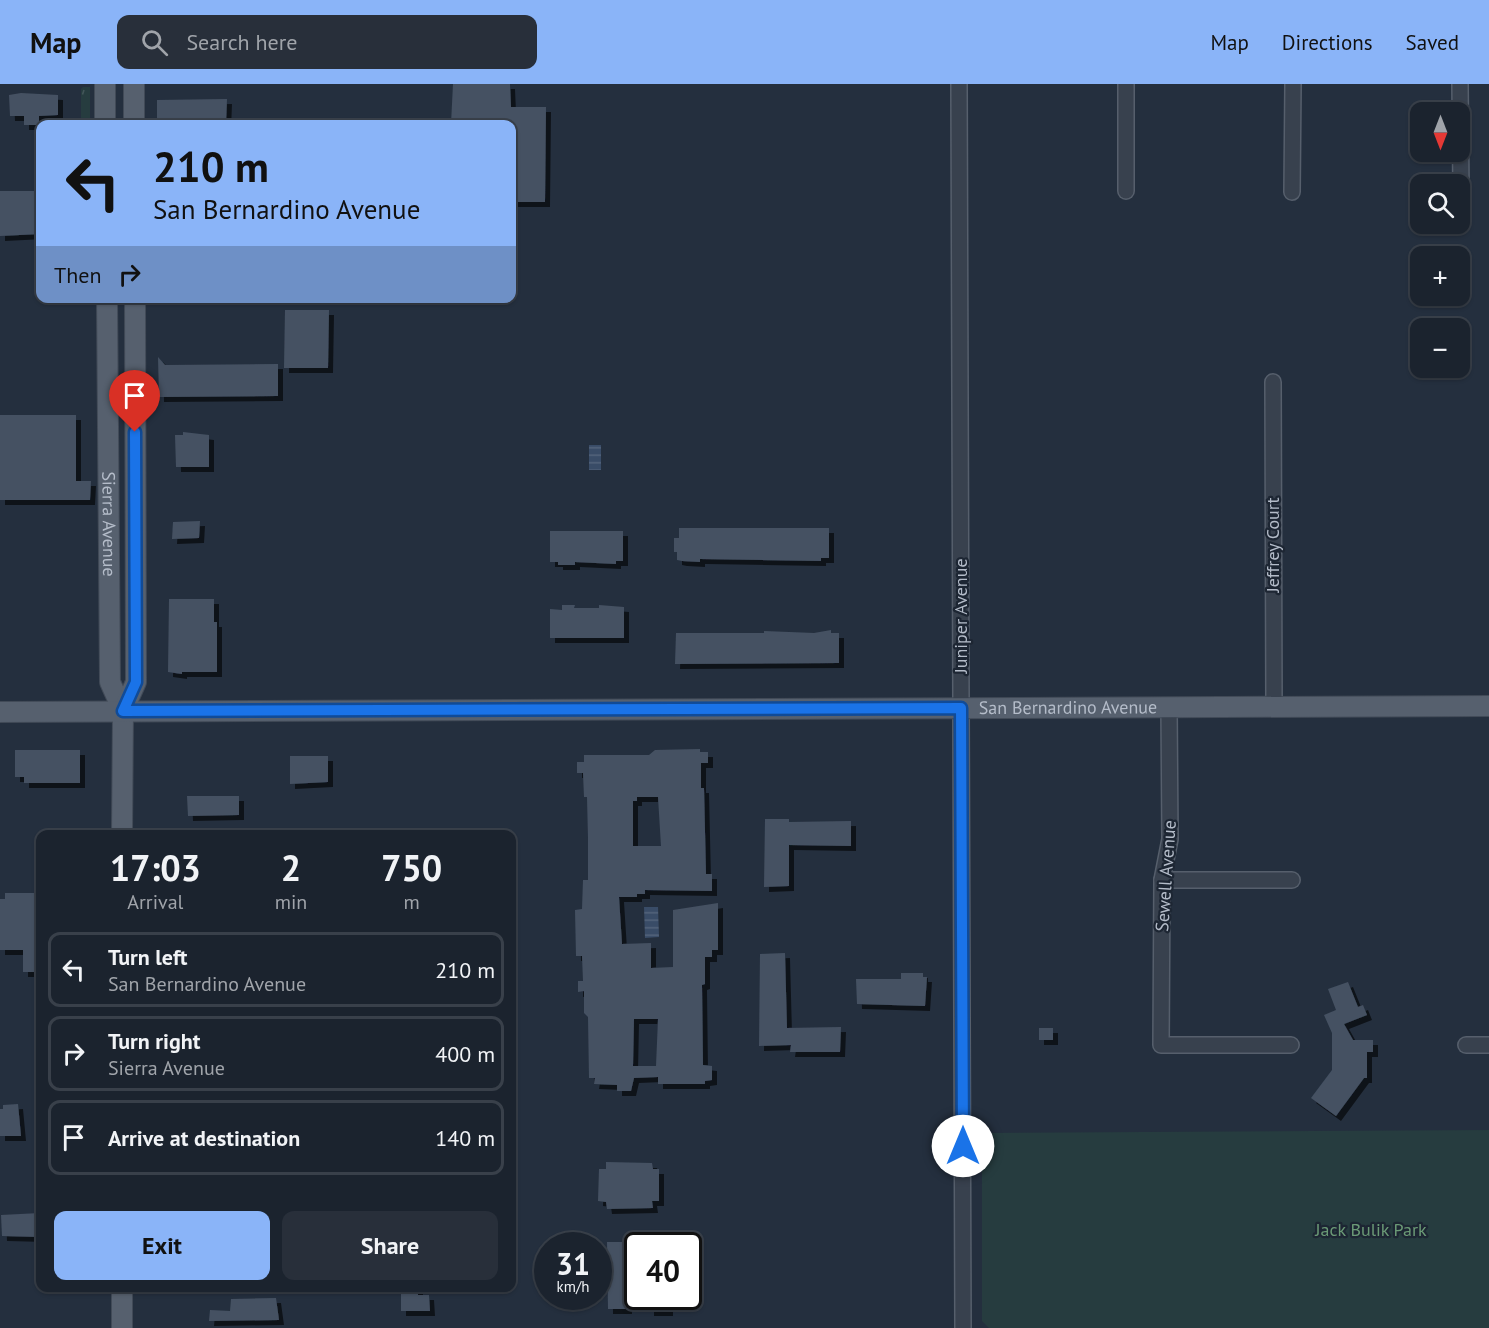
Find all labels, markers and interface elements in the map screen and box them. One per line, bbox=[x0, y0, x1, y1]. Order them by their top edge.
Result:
search box bbox=[117, 15, 537, 69]
text: Map bbox=[30, 24, 81, 61]
icon: search bbox=[138, 26, 171, 59]
text: Search here bbox=[186, 28, 297, 56]
text: Map bbox=[1210, 29, 1249, 56]
text: Directions bbox=[1282, 29, 1373, 56]
text: Saved bbox=[1406, 29, 1459, 56]
north arrow bbox=[1410, 102, 1470, 162]
map controls bbox=[1410, 102, 1470, 378]
text: 210 m bbox=[153, 139, 269, 194]
icon: left bbox=[54, 144, 132, 222]
button: search bbox=[1410, 174, 1470, 234]
text: San Bernardino Avenue bbox=[153, 192, 420, 226]
button: + bbox=[1410, 246, 1470, 306]
icon: right bbox=[113, 258, 146, 291]
text: Then bbox=[54, 261, 101, 289]
button: − bbox=[1410, 318, 1470, 378]
pin bbox=[109, 370, 160, 432]
icon: arrive bbox=[118, 379, 151, 412]
street label: Sierra Avenue bbox=[97, 471, 121, 577]
street label: Jeffrey Court bbox=[1261, 497, 1284, 594]
street label: Juniper Avenue bbox=[949, 558, 972, 675]
street label: San Bernardino Avenue bbox=[979, 695, 1157, 719]
street label: Sewell Avenue bbox=[1150, 819, 1181, 932]
text: 17:03 bbox=[110, 844, 201, 891]
text: 2 bbox=[281, 844, 301, 891]
text: 750 bbox=[381, 844, 442, 891]
text: Arrival bbox=[127, 889, 183, 915]
text: min bbox=[275, 889, 307, 915]
text: m bbox=[404, 889, 420, 915]
text: Turn left bbox=[108, 943, 188, 971]
icon: left bbox=[57, 953, 90, 986]
text: 210 m bbox=[435, 956, 495, 984]
text: San Bernardino Avenue bbox=[108, 971, 306, 997]
text: Turn right bbox=[108, 1027, 200, 1055]
icon: right bbox=[57, 1037, 90, 1070]
text: 400 m bbox=[435, 1040, 495, 1068]
text: Sierra Avenue bbox=[108, 1055, 225, 1081]
position arrow bbox=[931, 1114, 995, 1178]
icon: arrive bbox=[57, 1121, 90, 1154]
text: Arrive at destination bbox=[108, 1124, 300, 1152]
text: 140 m bbox=[435, 1124, 495, 1152]
button: Exit bbox=[54, 1211, 270, 1280]
button: Share bbox=[282, 1211, 498, 1280]
park label: Jack Bulik Park bbox=[1314, 1218, 1427, 1241]
speed limit sign: 40 bbox=[624, 1232, 702, 1310]
text: 31 bbox=[556, 1244, 590, 1283]
text: km/h bbox=[557, 1277, 589, 1296]

